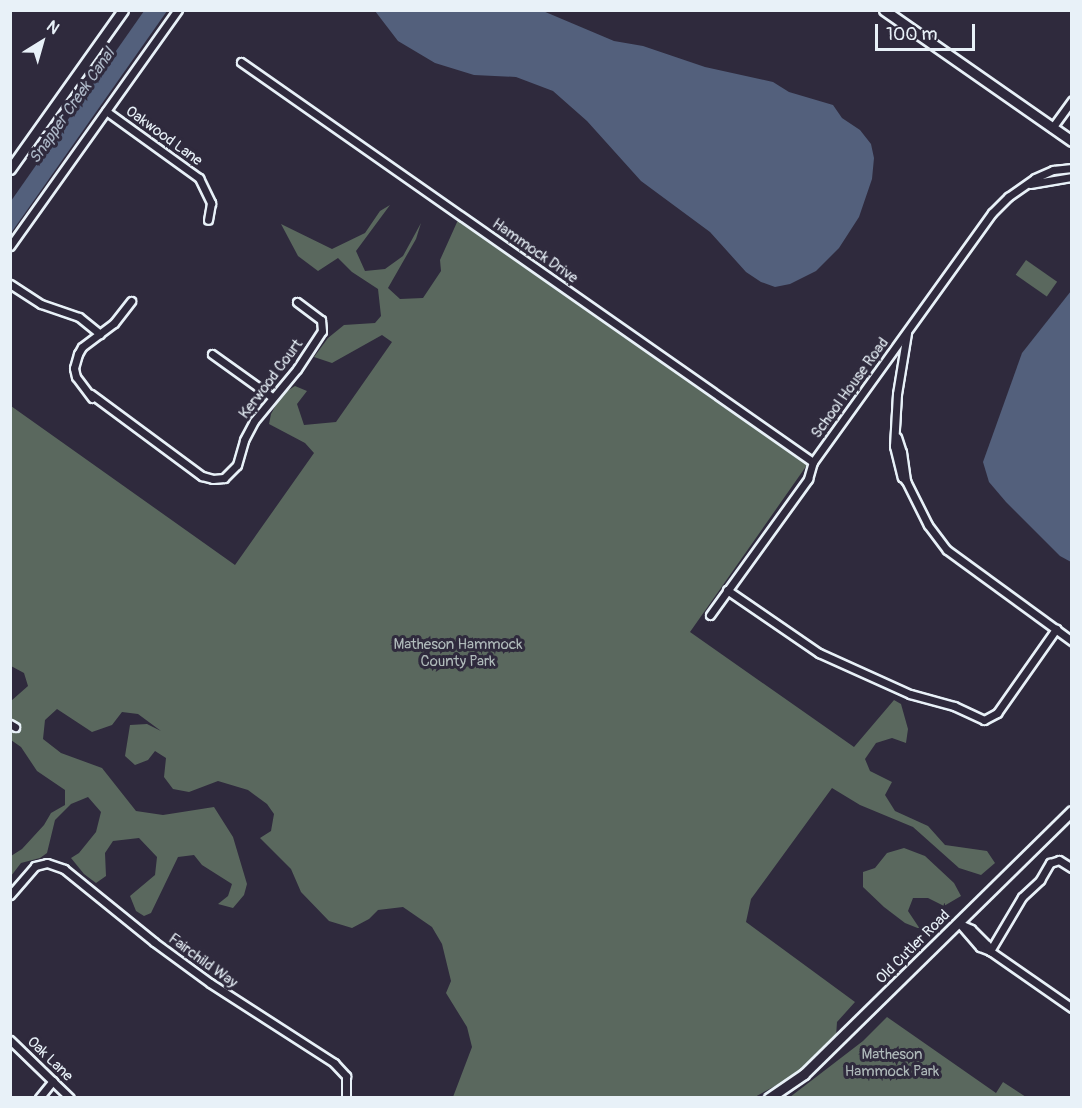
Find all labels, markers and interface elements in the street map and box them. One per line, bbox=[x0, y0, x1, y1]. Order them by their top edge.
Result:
north arrow bbox=[12, 12, 72, 72]
scale bar bbox=[878, 12, 978, 50]
text: N bbox=[42, 16, 63, 39]
text: 100 m bbox=[886, 23, 938, 46]
water label: Snapper Creek Canal bbox=[25, 45, 119, 167]
street label: Oakwood Lane bbox=[122, 102, 206, 170]
street label: Hammock Drive bbox=[489, 215, 581, 287]
street label: School House Road bbox=[807, 334, 893, 442]
street label: Kerwood Court bbox=[235, 336, 307, 422]
park label: Matheson Hammock County Park bbox=[393, 635, 523, 670]
street label: Old Cutler Road bbox=[872, 906, 954, 988]
street label: Fairchild Way bbox=[165, 930, 241, 992]
street label: Oak Lane bbox=[23, 1033, 77, 1085]
park label: Matheson Hammock Park bbox=[845, 1045, 939, 1080]

